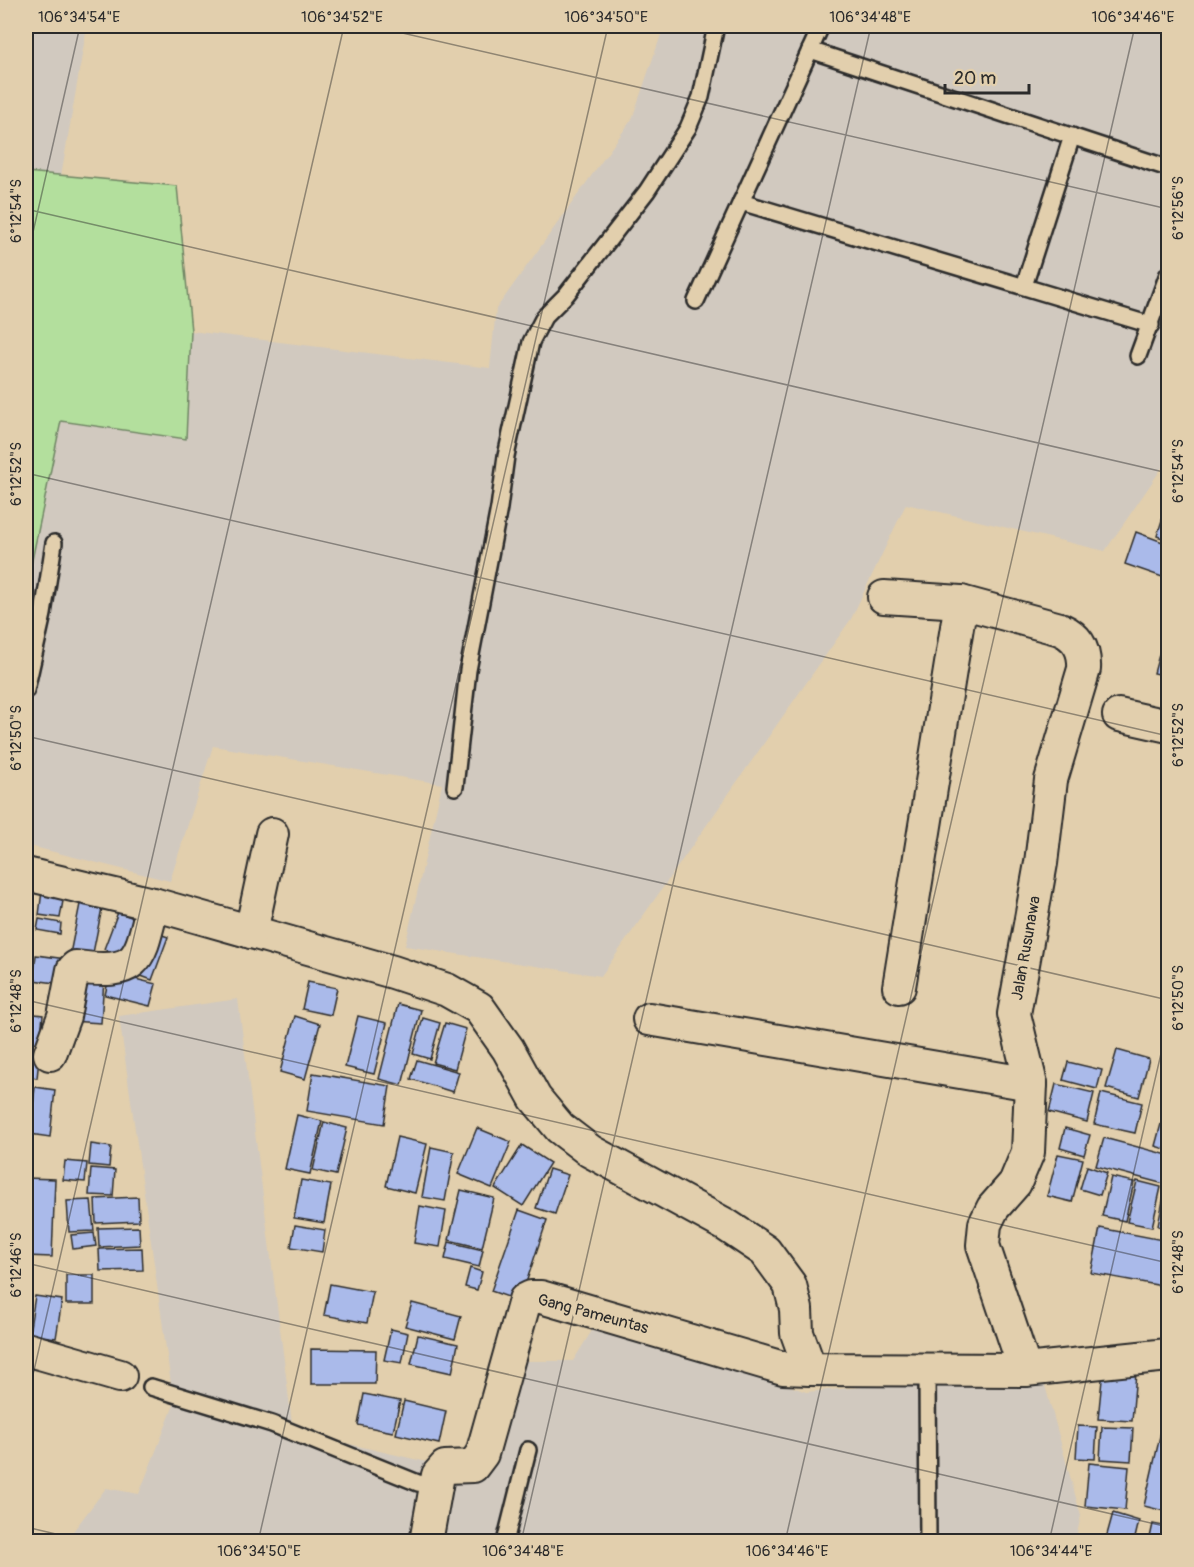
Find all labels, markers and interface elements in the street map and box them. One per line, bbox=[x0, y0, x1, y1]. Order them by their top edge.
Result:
text: 106°34'54"E bbox=[38, 8, 120, 27]
text: 106°34'52"E bbox=[301, 8, 383, 27]
text: 106°34'50"E bbox=[564, 8, 648, 27]
text: 106°34'48"E bbox=[829, 8, 911, 27]
text: 106°34'46"E bbox=[1092, 8, 1175, 27]
scale bar bbox=[945, 57, 1029, 95]
text: 20 m bbox=[954, 67, 996, 90]
text: 6°12'56"S bbox=[1169, 176, 1188, 240]
text: 6°12'54"S bbox=[7, 179, 26, 243]
text: 6°12'54"S bbox=[1169, 439, 1188, 503]
text: 6°12'52"S bbox=[7, 442, 26, 506]
text: 6°12'52"S bbox=[1169, 703, 1188, 767]
text: 6°12'50"S bbox=[7, 705, 26, 771]
street label: Jalan Rusunawa bbox=[1007, 894, 1045, 1002]
text: 6°12'50"S bbox=[1169, 965, 1188, 1031]
text: 6°12'48"S bbox=[7, 969, 26, 1033]
text: 6°12'48"S bbox=[1169, 1230, 1188, 1294]
text: 6°12'46"S bbox=[7, 1233, 26, 1297]
street label: Gang Pameuntas bbox=[535, 1290, 651, 1338]
text: 106°34'50"E bbox=[217, 1542, 301, 1561]
text: 106°34'48"E bbox=[482, 1542, 564, 1561]
text: 106°34'46"E bbox=[746, 1542, 829, 1561]
text: 106°34'44"E bbox=[1010, 1542, 1093, 1561]

